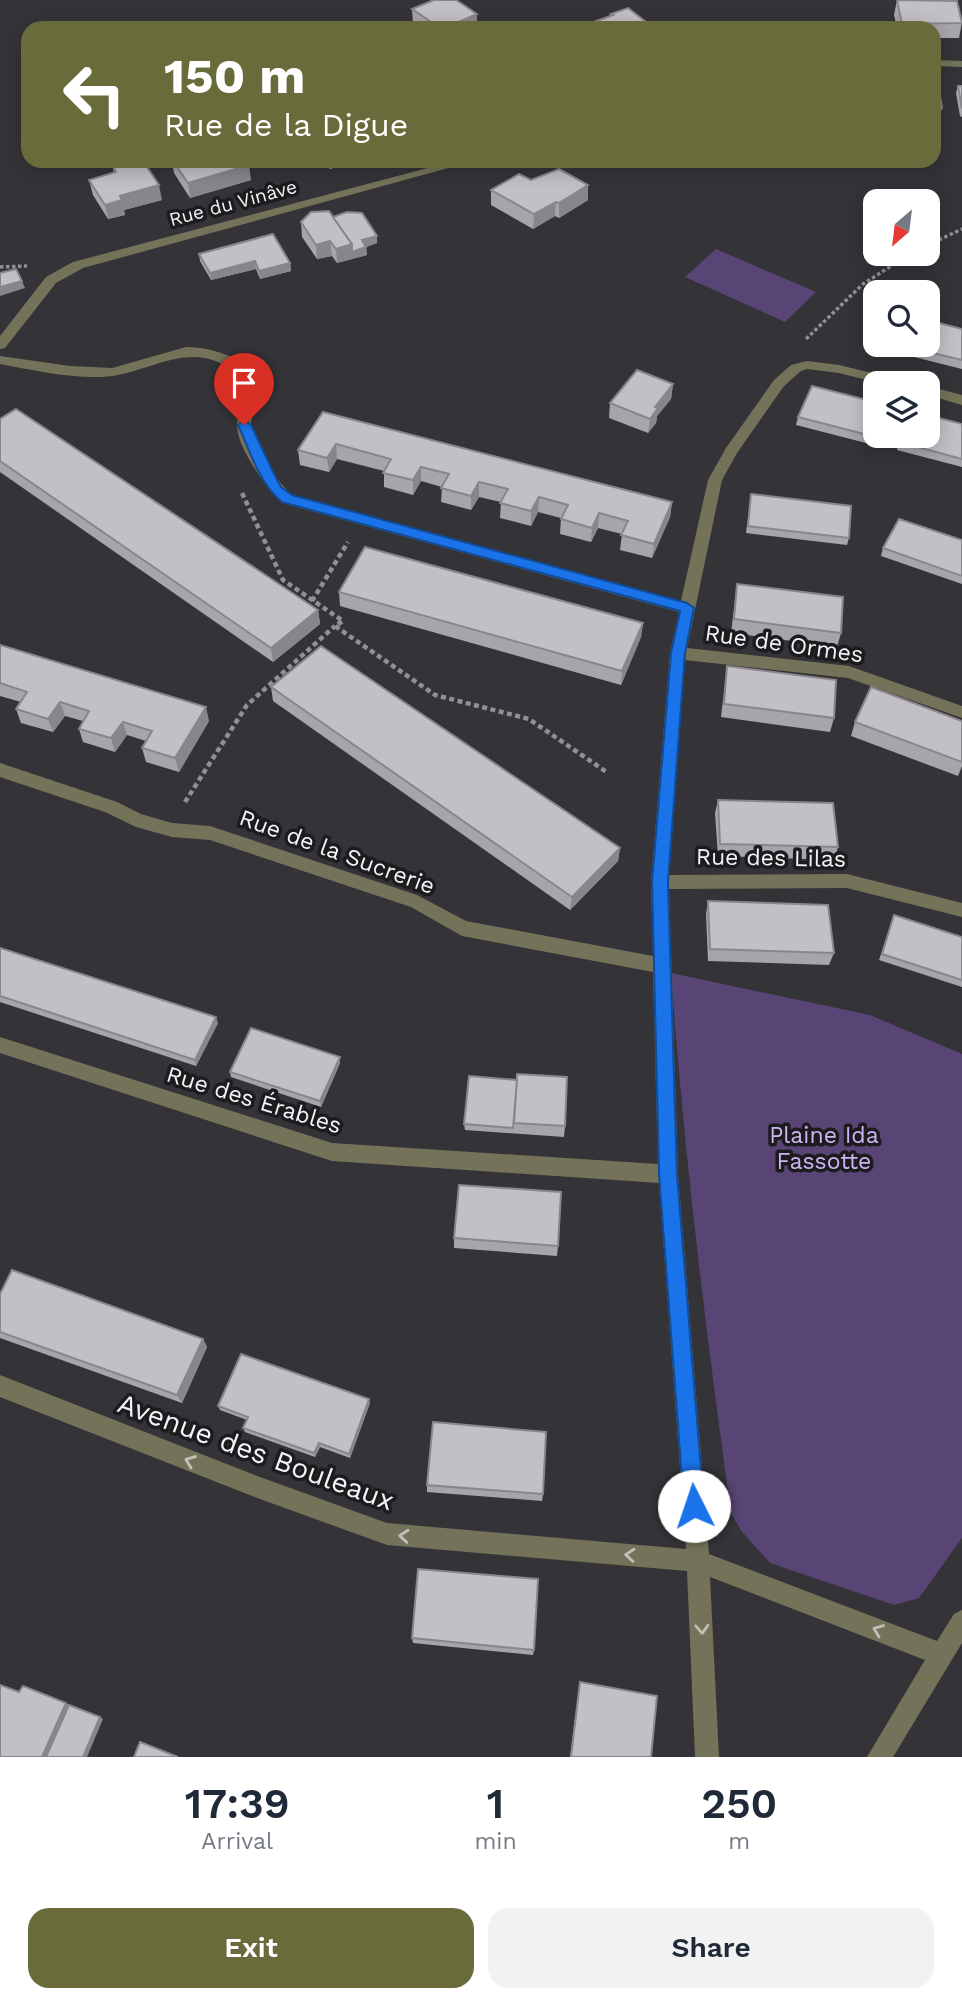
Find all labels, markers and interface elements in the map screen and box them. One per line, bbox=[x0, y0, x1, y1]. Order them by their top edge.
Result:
text: 150 m bbox=[164, 47, 305, 105]
icon: left bbox=[49, 49, 140, 140]
text: Rue de la Digue bbox=[164, 106, 408, 144]
street label: Rue du Vinâve bbox=[167, 175, 299, 231]
north arrow bbox=[863, 189, 940, 266]
map controls bbox=[863, 189, 940, 448]
button: search bbox=[863, 280, 940, 357]
pin bbox=[214, 353, 274, 425]
icon: arrive bbox=[225, 364, 263, 402]
button: layers bbox=[863, 371, 940, 448]
street label: Rue de Ormes bbox=[703, 620, 865, 668]
street label: Rue de la Sucrerie bbox=[236, 804, 438, 900]
street label: Rue des Lilas bbox=[696, 843, 846, 873]
street label: Rue des Érables bbox=[163, 1061, 345, 1139]
park label: Plaine Ida Fassotte bbox=[769, 1122, 879, 1175]
street label: Avenue des Bouleaux bbox=[113, 1387, 399, 1517]
one-way arrow bbox=[184, 1455, 196, 1469]
position arrow bbox=[657, 1469, 731, 1543]
one-way arrow bbox=[398, 1529, 409, 1544]
one-way arrow bbox=[625, 1548, 636, 1563]
one-way arrow bbox=[694, 1624, 709, 1635]
one-way arrow bbox=[873, 1625, 885, 1639]
text: 17:39 bbox=[185, 1779, 290, 1828]
text: 1 bbox=[487, 1779, 504, 1828]
text: 250 bbox=[701, 1779, 777, 1828]
text: Arrival bbox=[201, 1828, 273, 1855]
text: min bbox=[474, 1828, 517, 1855]
text: m bbox=[728, 1828, 750, 1855]
button: Exit bbox=[28, 1908, 474, 1988]
button: Share bbox=[488, 1908, 934, 1988]

